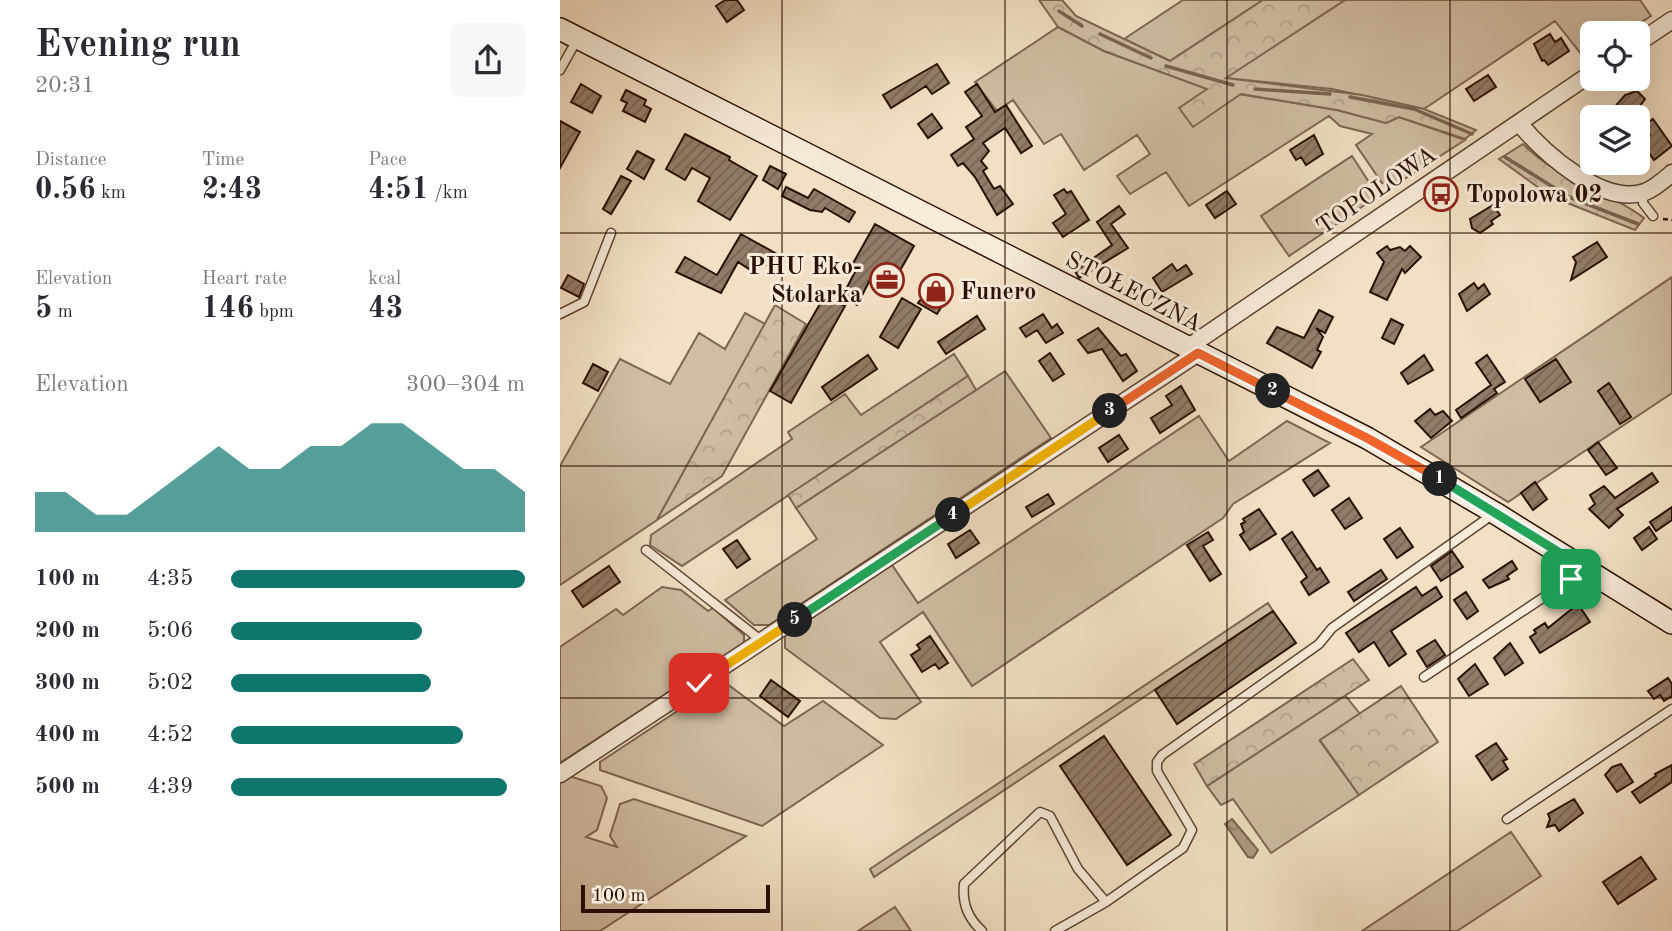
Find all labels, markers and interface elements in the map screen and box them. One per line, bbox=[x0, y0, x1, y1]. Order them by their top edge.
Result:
map controls bbox=[1580, 21, 1650, 175]
button: locate bbox=[1580, 21, 1650, 91]
button: share bbox=[451, 23, 525, 97]
text: Evening run bbox=[35, 27, 241, 65]
text: 20:31 bbox=[35, 74, 95, 97]
button: layers bbox=[1580, 105, 1650, 175]
street label: TOPOLOWA bbox=[1313, 143, 1441, 240]
text: Distance bbox=[35, 151, 107, 170]
text: Time bbox=[202, 151, 244, 170]
text: Pace bbox=[368, 151, 407, 170]
text: 0.56 bbox=[35, 175, 96, 205]
text: 2:43 bbox=[202, 175, 262, 205]
text: 4:51 bbox=[368, 175, 429, 205]
bus stop icon: Topolowa 02 bbox=[1422, 175, 1460, 213]
text: km bbox=[96, 184, 126, 203]
text: /km bbox=[429, 184, 468, 203]
place label: Topolowa 02 bbox=[1466, 184, 1602, 208]
street label: STOŁECZNA bbox=[1061, 248, 1205, 337]
place label: PHU Eko- Stolarka bbox=[749, 256, 862, 308]
office icon: PHU Eko- Stolarka bbox=[868, 261, 906, 299]
text: Elevation bbox=[35, 270, 112, 289]
text: Heart rate bbox=[202, 270, 287, 289]
text: kcal bbox=[368, 270, 401, 289]
shop icon: Funero bbox=[917, 272, 955, 310]
place label: Funero bbox=[960, 281, 1036, 305]
text: 5 bbox=[35, 294, 52, 324]
text: 146 bbox=[202, 294, 254, 324]
text: 43 bbox=[368, 294, 403, 324]
text: m bbox=[52, 303, 73, 322]
text: bpm bbox=[254, 303, 294, 322]
text: Elevation bbox=[35, 373, 129, 396]
text: 300–304 m bbox=[406, 373, 525, 396]
pin: 2 bbox=[1256, 374, 1290, 408]
text: 2 bbox=[1267, 381, 1278, 400]
pin: 3 bbox=[1092, 394, 1128, 428]
text: 3 bbox=[1104, 401, 1115, 420]
pin: 1 bbox=[1422, 462, 1458, 496]
text: 1 bbox=[1434, 469, 1445, 488]
pin: 4 bbox=[936, 498, 970, 532]
text: 4 bbox=[947, 505, 958, 524]
pin bbox=[1541, 549, 1601, 609]
icon: arrive bbox=[1552, 560, 1590, 598]
text: 100 m bbox=[35, 567, 100, 590]
text: 4:35 bbox=[147, 567, 193, 590]
pin: 5 bbox=[778, 602, 812, 638]
text: 5 bbox=[789, 610, 800, 629]
text: 200 m bbox=[35, 619, 100, 642]
text: 5:06 bbox=[147, 619, 193, 642]
pin bbox=[669, 653, 729, 713]
icon: check bbox=[680, 664, 718, 702]
text: 300 m bbox=[35, 671, 100, 694]
text: 5:02 bbox=[147, 671, 193, 694]
text: 400 m bbox=[35, 723, 100, 746]
text: 4:52 bbox=[147, 723, 193, 746]
text: 500 m bbox=[35, 775, 100, 798]
text: 4:39 bbox=[147, 775, 193, 798]
scale bar bbox=[581, 882, 770, 914]
text: 100 m bbox=[592, 887, 645, 906]

